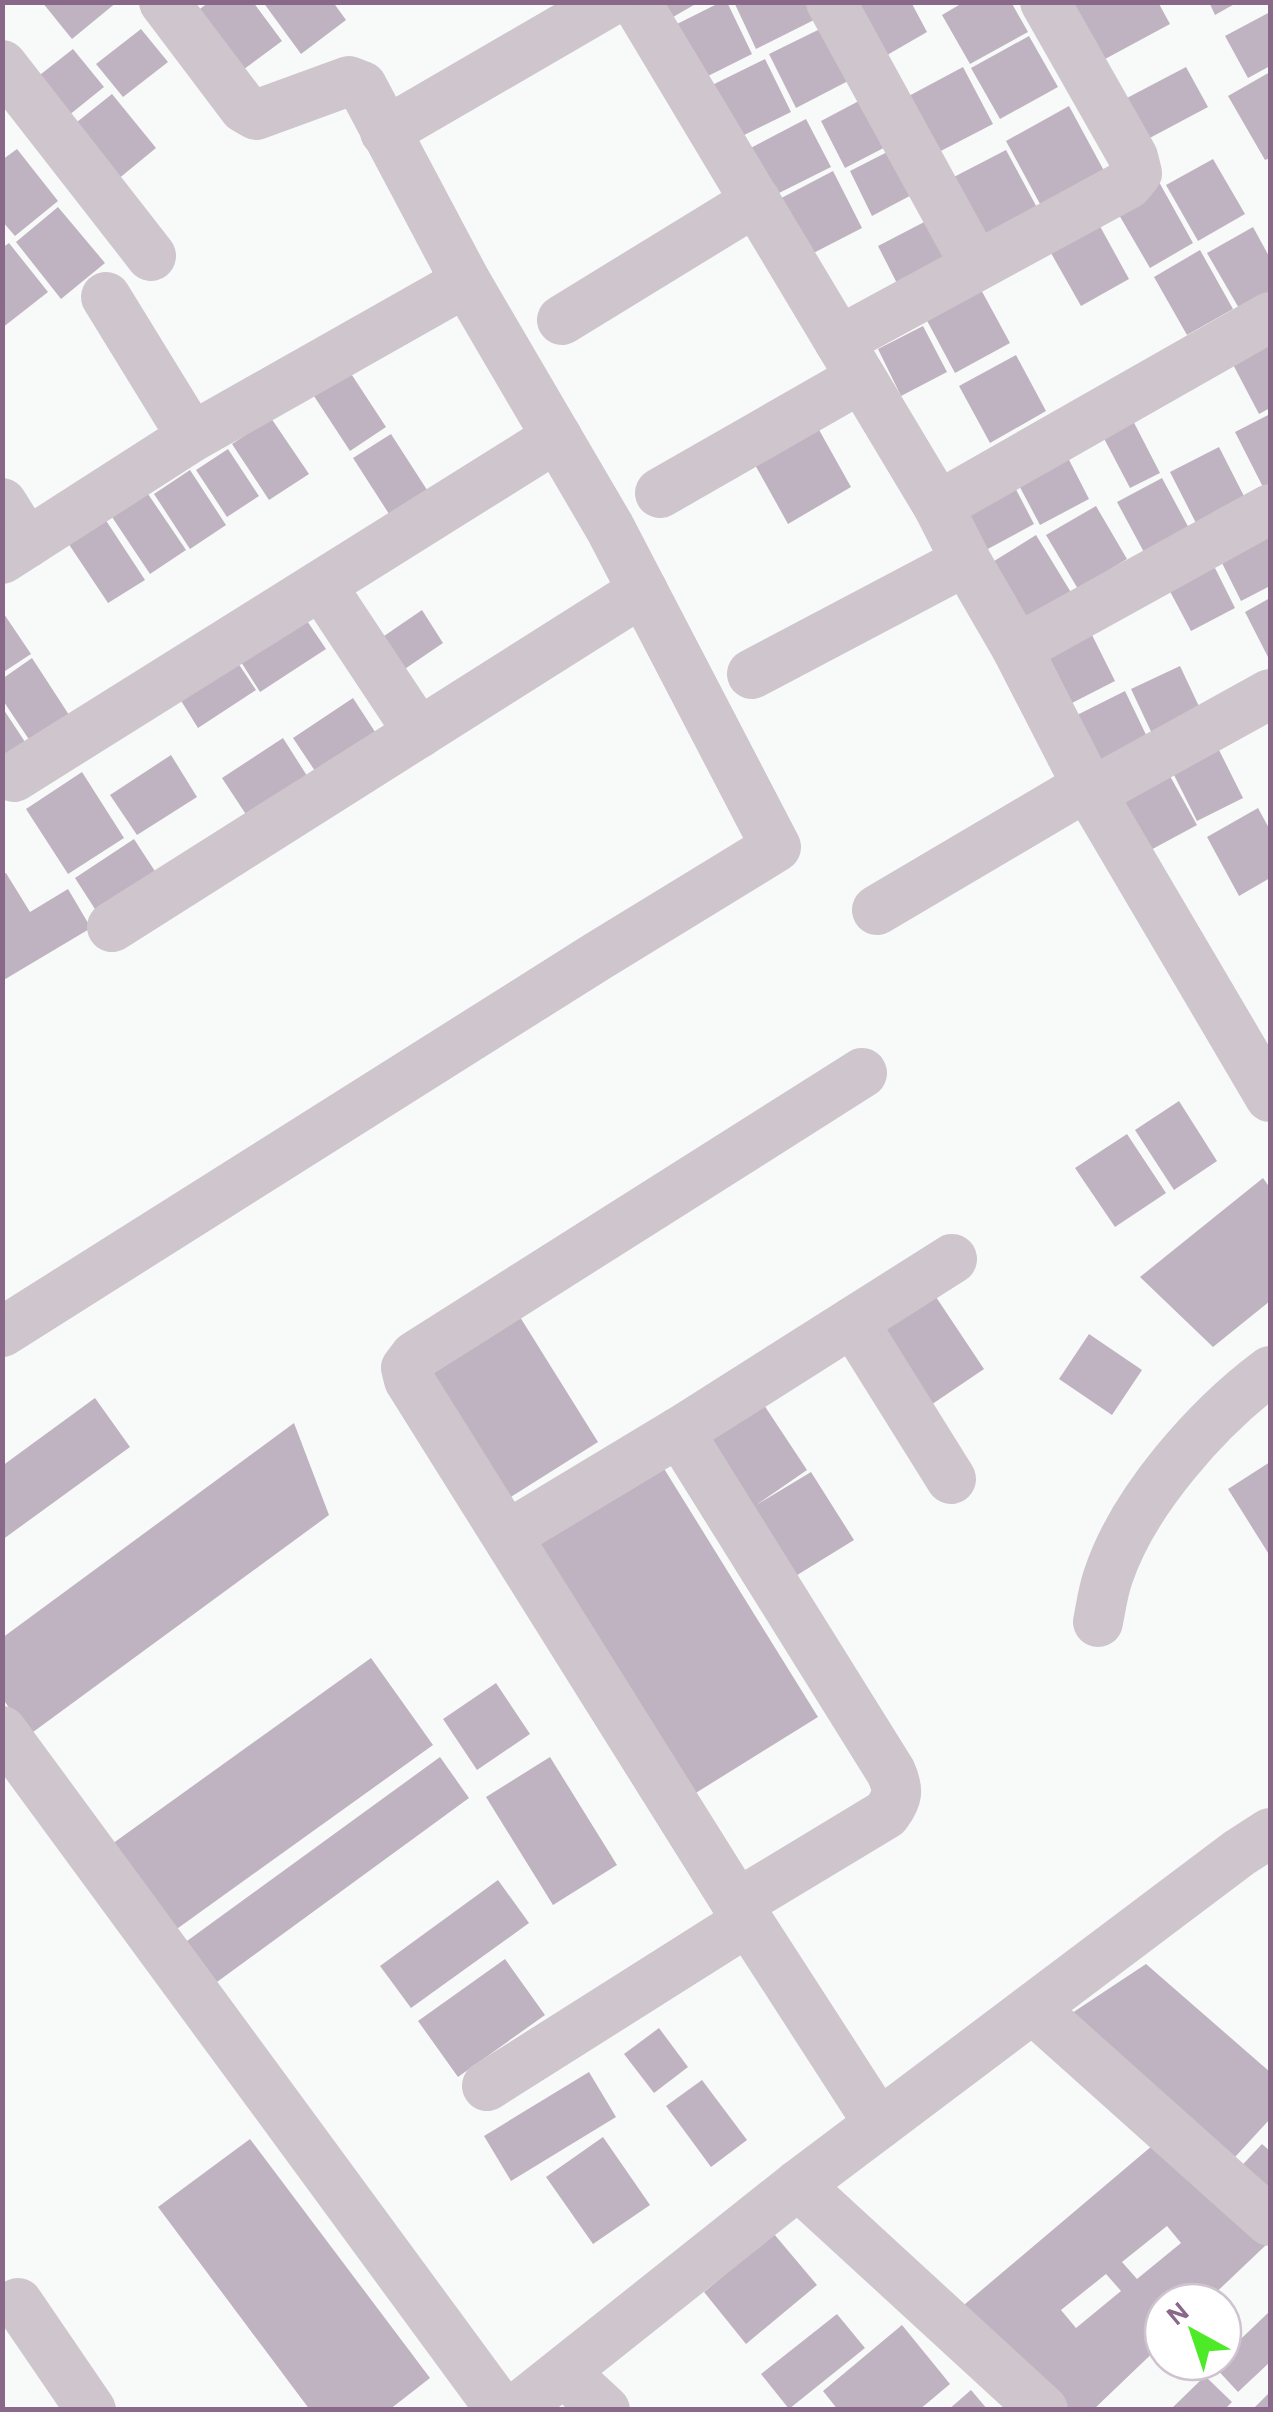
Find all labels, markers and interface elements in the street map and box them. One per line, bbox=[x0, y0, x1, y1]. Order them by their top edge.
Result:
north arrow bbox=[1143, 2282, 1243, 2382]
text: N bbox=[1162, 2297, 1195, 2331]

